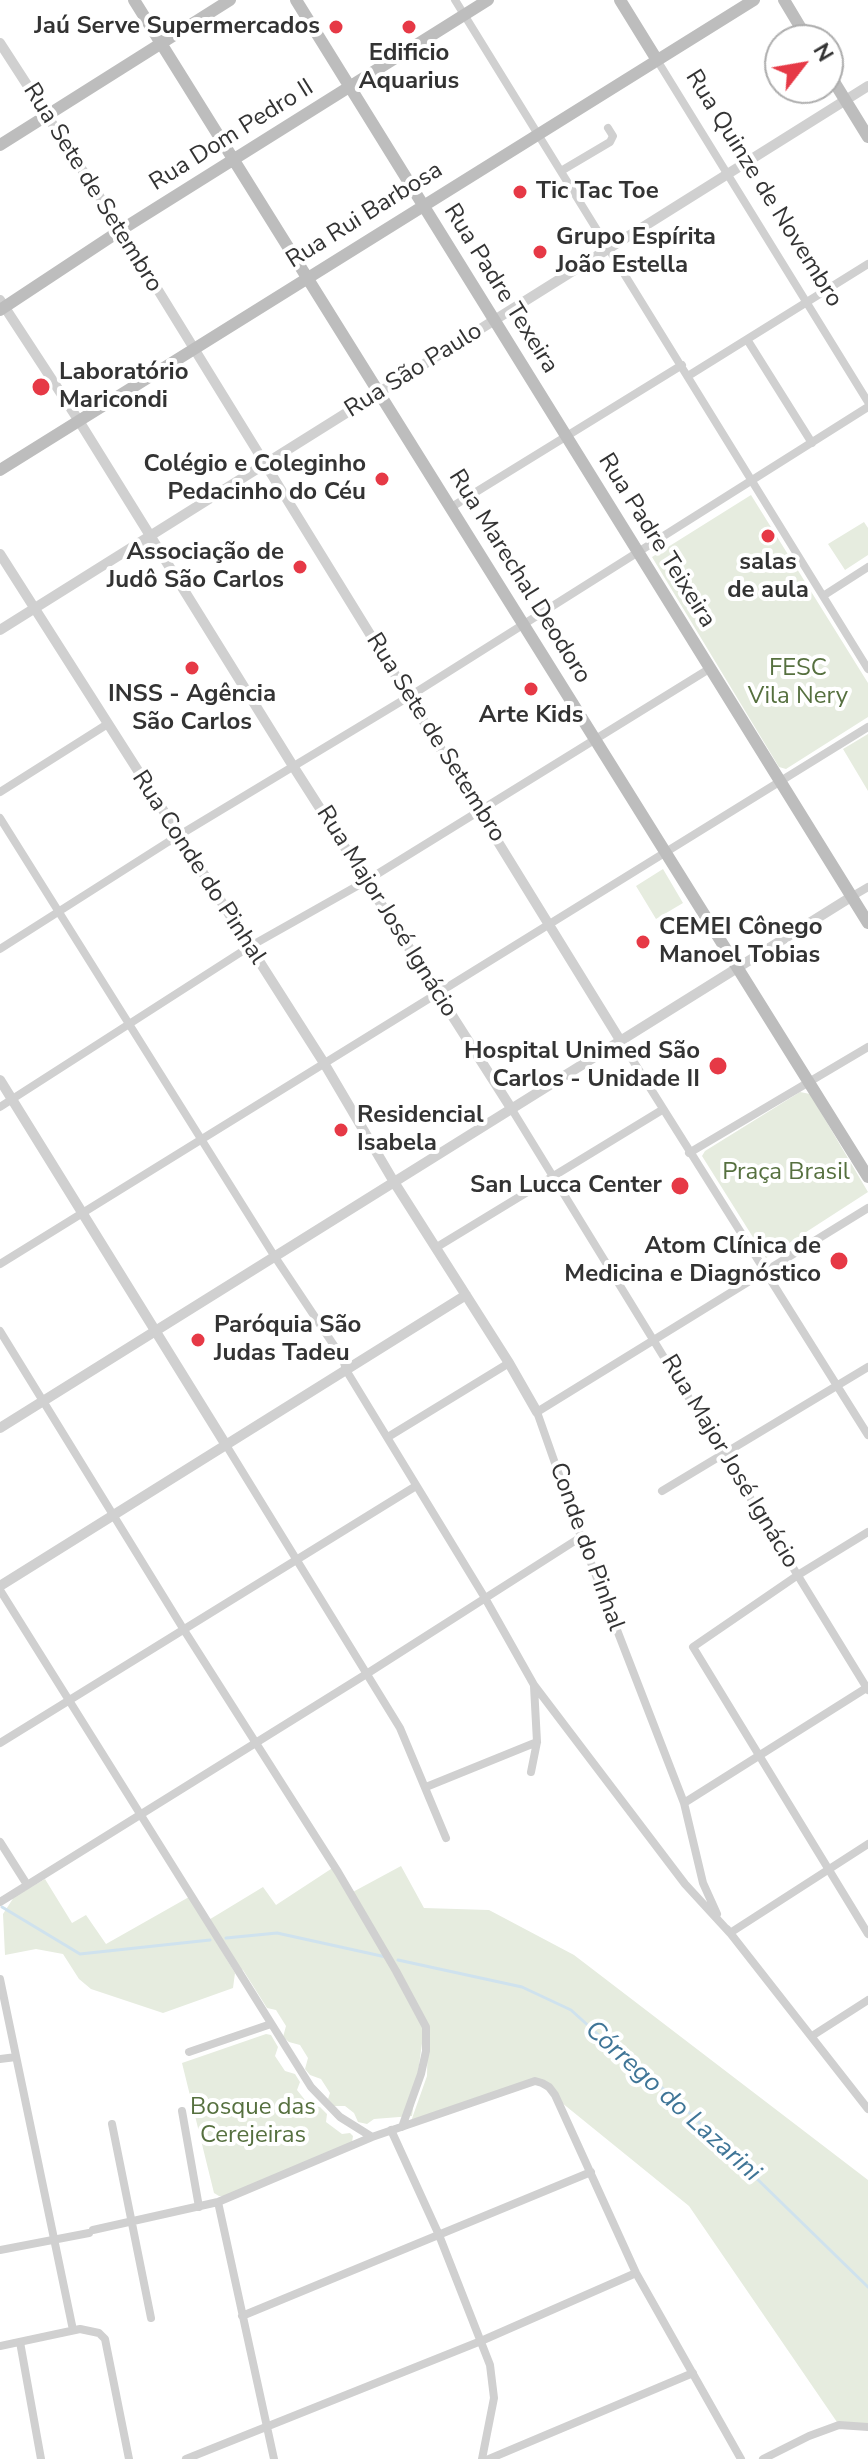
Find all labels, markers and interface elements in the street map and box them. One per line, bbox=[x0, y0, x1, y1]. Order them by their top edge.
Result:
place label: Jaú Serve Supermercados bbox=[34, 13, 320, 41]
marker: Jaú Serve Supermercados bbox=[327, 18, 345, 36]
marker: Edificio Aquarius bbox=[400, 18, 418, 36]
north arrow bbox=[764, 24, 844, 104]
text: N bbox=[806, 38, 840, 67]
place label: Edificio Aquarius bbox=[359, 40, 459, 96]
street label: Rua Quinze de Novembro bbox=[678, 65, 848, 313]
street label: Rua Dom Pedro II bbox=[145, 74, 319, 198]
street label: Rua Sete de Setembro bbox=[16, 78, 168, 298]
street label: Rua Rui Barbosa bbox=[282, 156, 448, 276]
place label: Tic Tac Toe bbox=[536, 178, 659, 206]
marker: Tic Tac Toe bbox=[511, 183, 529, 201]
street label: Rua Padre Texeira bbox=[436, 199, 564, 379]
place label: Grupo Espírita João Estella bbox=[556, 224, 716, 280]
marker: Grupo Espírita João Estella bbox=[531, 243, 549, 261]
street label: Rua São Paulo bbox=[340, 317, 488, 425]
place label: Laboratório Maricondi bbox=[59, 359, 189, 415]
marker: Laboratório Maricondi bbox=[30, 376, 52, 398]
street label: Rua Padre Teixeira bbox=[591, 449, 721, 633]
place label: Colégio e Coleginho Pedacinho do Céu bbox=[143, 451, 366, 507]
street label: Rua Marechal Deodoro bbox=[441, 465, 597, 689]
marker: Colégio e Coleginho Pedacinho do Céu bbox=[373, 470, 391, 488]
marker: salas de aula bbox=[759, 527, 777, 545]
place label: Associação de Judô São Carlos bbox=[107, 539, 284, 595]
place label: salas de aula bbox=[727, 549, 809, 605]
marker: Associação de Judô São Carlos bbox=[291, 558, 309, 576]
street label: Rua Sete de Setembro bbox=[359, 628, 511, 848]
park label: FESC Vila Nery bbox=[748, 655, 848, 711]
marker: INSS - Agência São Carlos bbox=[183, 659, 201, 677]
marker: Arte Kids bbox=[522, 680, 540, 698]
place label: INSS - Agência São Carlos bbox=[108, 681, 276, 737]
place label: Arte Kids bbox=[479, 702, 583, 730]
street label: Rua Conde do Pinhal bbox=[125, 766, 271, 970]
street label: Rua Major José Ignácio bbox=[309, 801, 463, 1023]
place label: CEMEI Cônego Manoel Tobias bbox=[659, 914, 823, 970]
marker: CEMEI Cônego Manoel Tobias bbox=[634, 933, 652, 951]
place label: Hospital Unimed São Carlos - Unidade II bbox=[464, 1038, 700, 1094]
marker: Hospital Unimed São Carlos - Unidade II bbox=[707, 1055, 729, 1077]
place label: Residencial Isabela bbox=[357, 1102, 484, 1158]
marker: Residencial Isabela bbox=[332, 1121, 350, 1139]
park label: Praça Brasil bbox=[722, 1159, 850, 1187]
place label: San Lucca Center bbox=[470, 1172, 662, 1200]
marker: San Lucca Center bbox=[669, 1175, 691, 1197]
place label: Atom Clínica de Medicina e Diagnóstico bbox=[564, 1233, 821, 1289]
marker: Atom Clínica de Medicina e Diagnóstico bbox=[828, 1250, 850, 1272]
place label: Paróquia São Judas Tadeu bbox=[214, 1312, 361, 1368]
marker: Paróquia São Judas Tadeu bbox=[189, 1331, 207, 1349]
street label: Rua Major José Ignácio bbox=[654, 1350, 804, 1574]
street label: Conde do Pinhal bbox=[542, 1459, 630, 1635]
water label: Córrego do Lazarini bbox=[578, 2015, 766, 2189]
park label: Bosque das Cerejeiras bbox=[190, 2094, 316, 2150]

